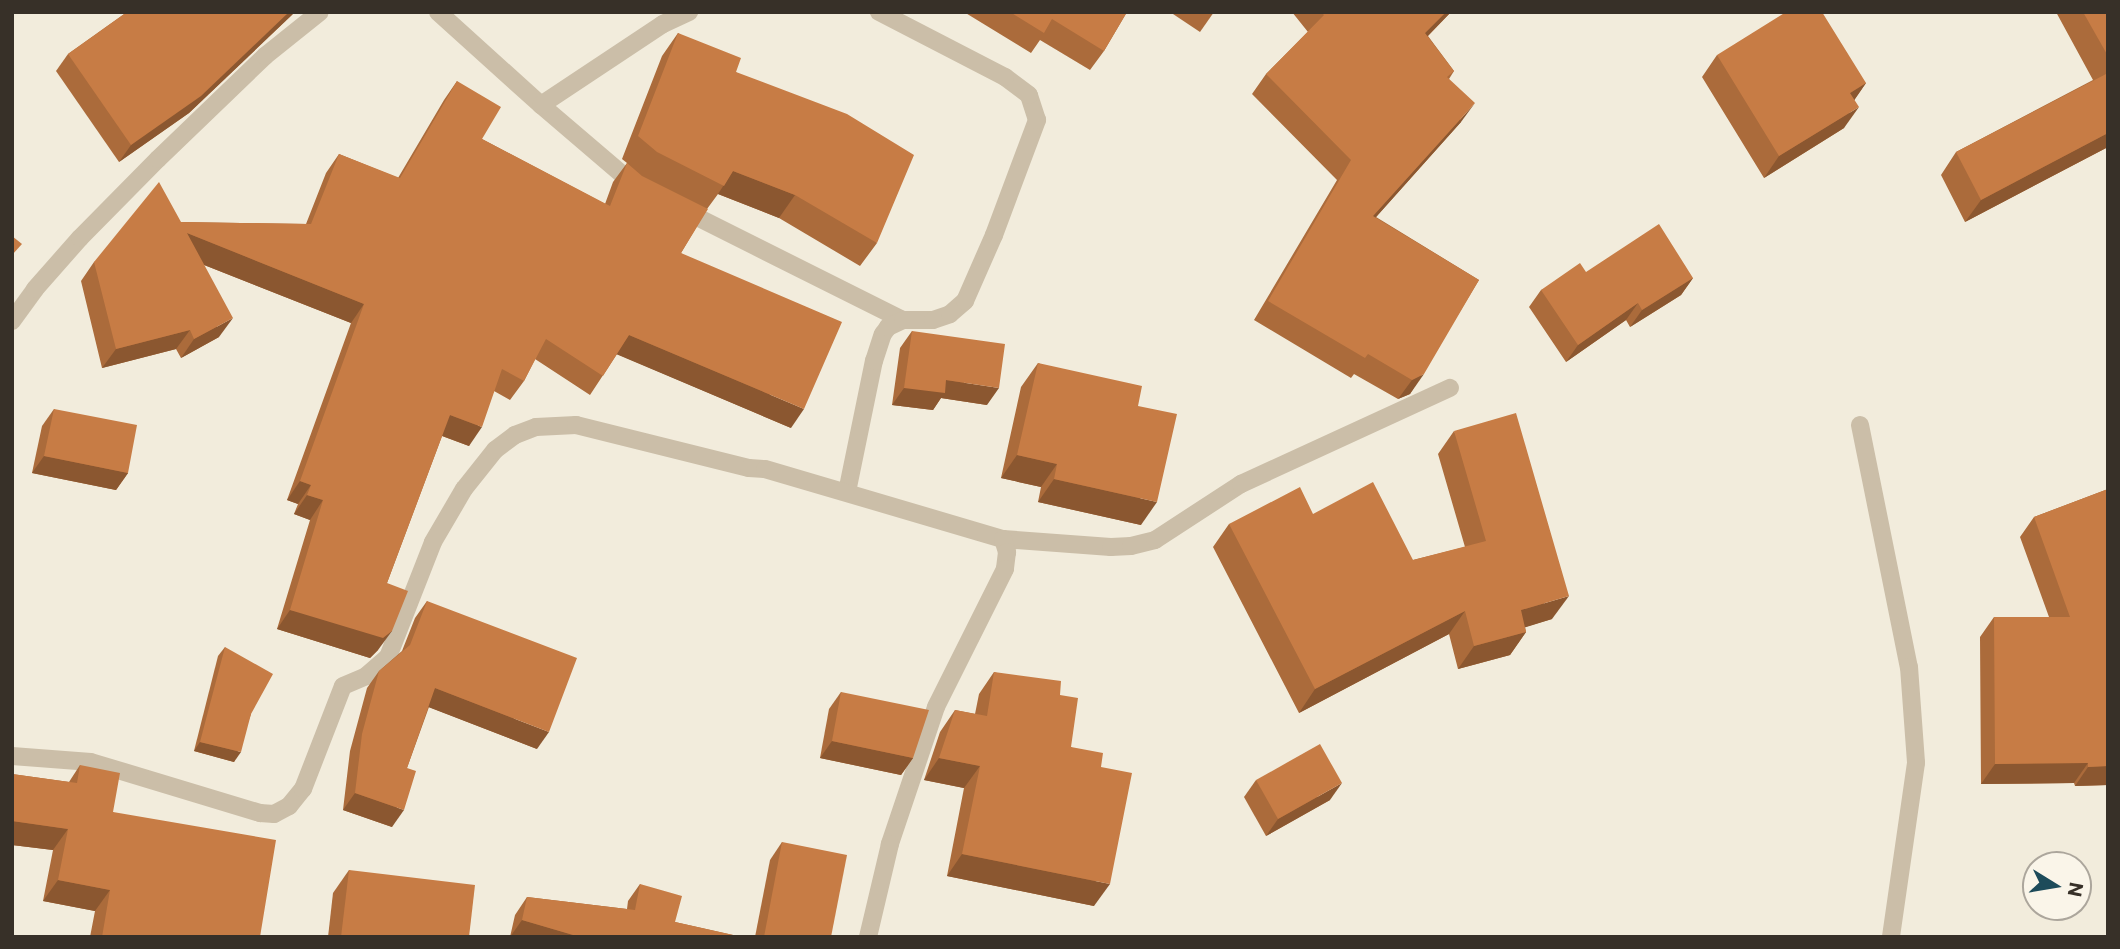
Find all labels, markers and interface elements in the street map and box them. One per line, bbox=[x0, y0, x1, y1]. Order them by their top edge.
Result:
north arrow bbox=[2022, 851, 2092, 921]
text: N bbox=[2063, 881, 2089, 899]

